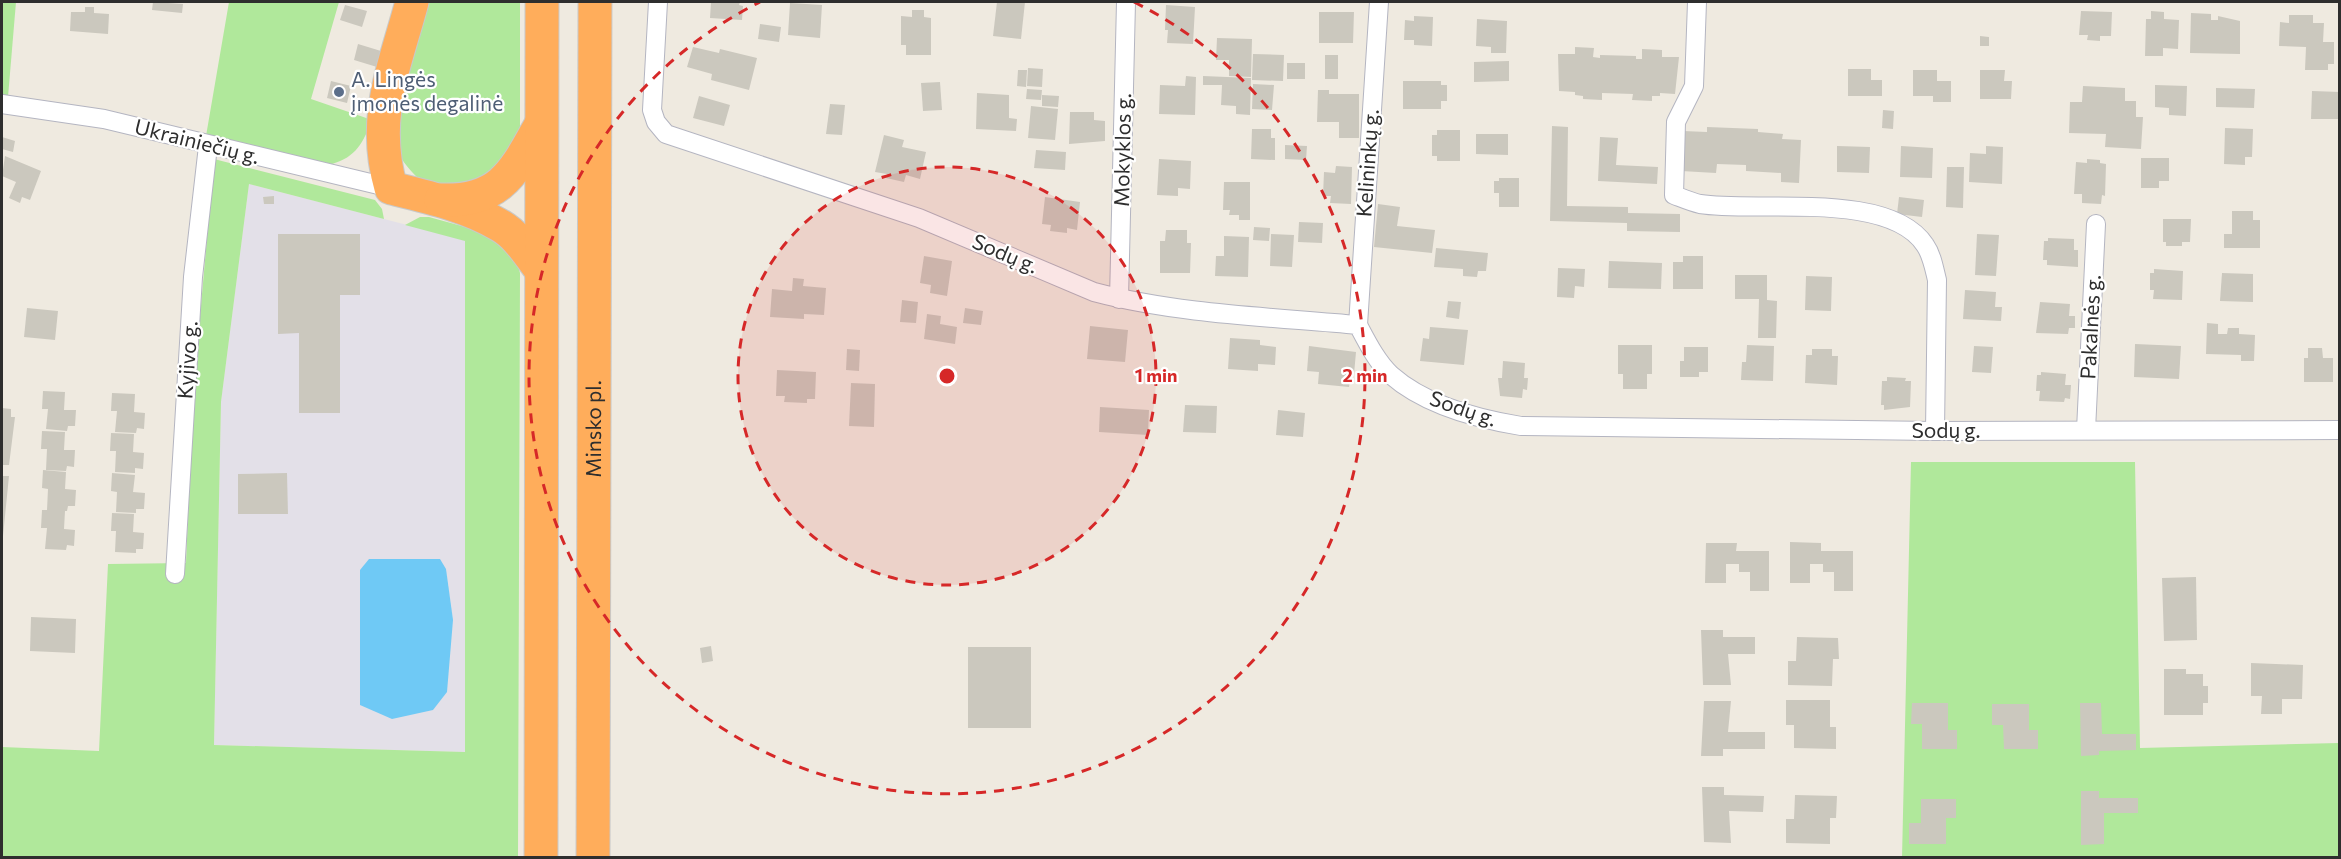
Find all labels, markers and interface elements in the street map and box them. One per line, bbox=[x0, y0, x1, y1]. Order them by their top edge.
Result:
place label: A. Lingės įmonės degalinė bbox=[351, 66, 503, 115]
marker: A. Lingės įmonės degalinė bbox=[332, 85, 346, 99]
street label: Mokyklos g. bbox=[1108, 93, 1135, 207]
street label: Kelininkų g. bbox=[1350, 108, 1383, 218]
street label: Ukrainiečių g. bbox=[132, 113, 262, 168]
street label: Sodų g. bbox=[969, 228, 1042, 278]
street label: Pakalnės g. bbox=[2074, 274, 2105, 380]
street label: Kyjivo g. bbox=[171, 320, 202, 400]
text: 1 min bbox=[1135, 364, 1177, 386]
text: 2 min bbox=[1343, 364, 1387, 386]
centre of rings bbox=[937, 366, 957, 386]
street label: Minsko pl. bbox=[580, 380, 605, 478]
street label: Sodų g. bbox=[1427, 385, 1500, 431]
street label: Sodų g. bbox=[1911, 417, 1981, 442]

